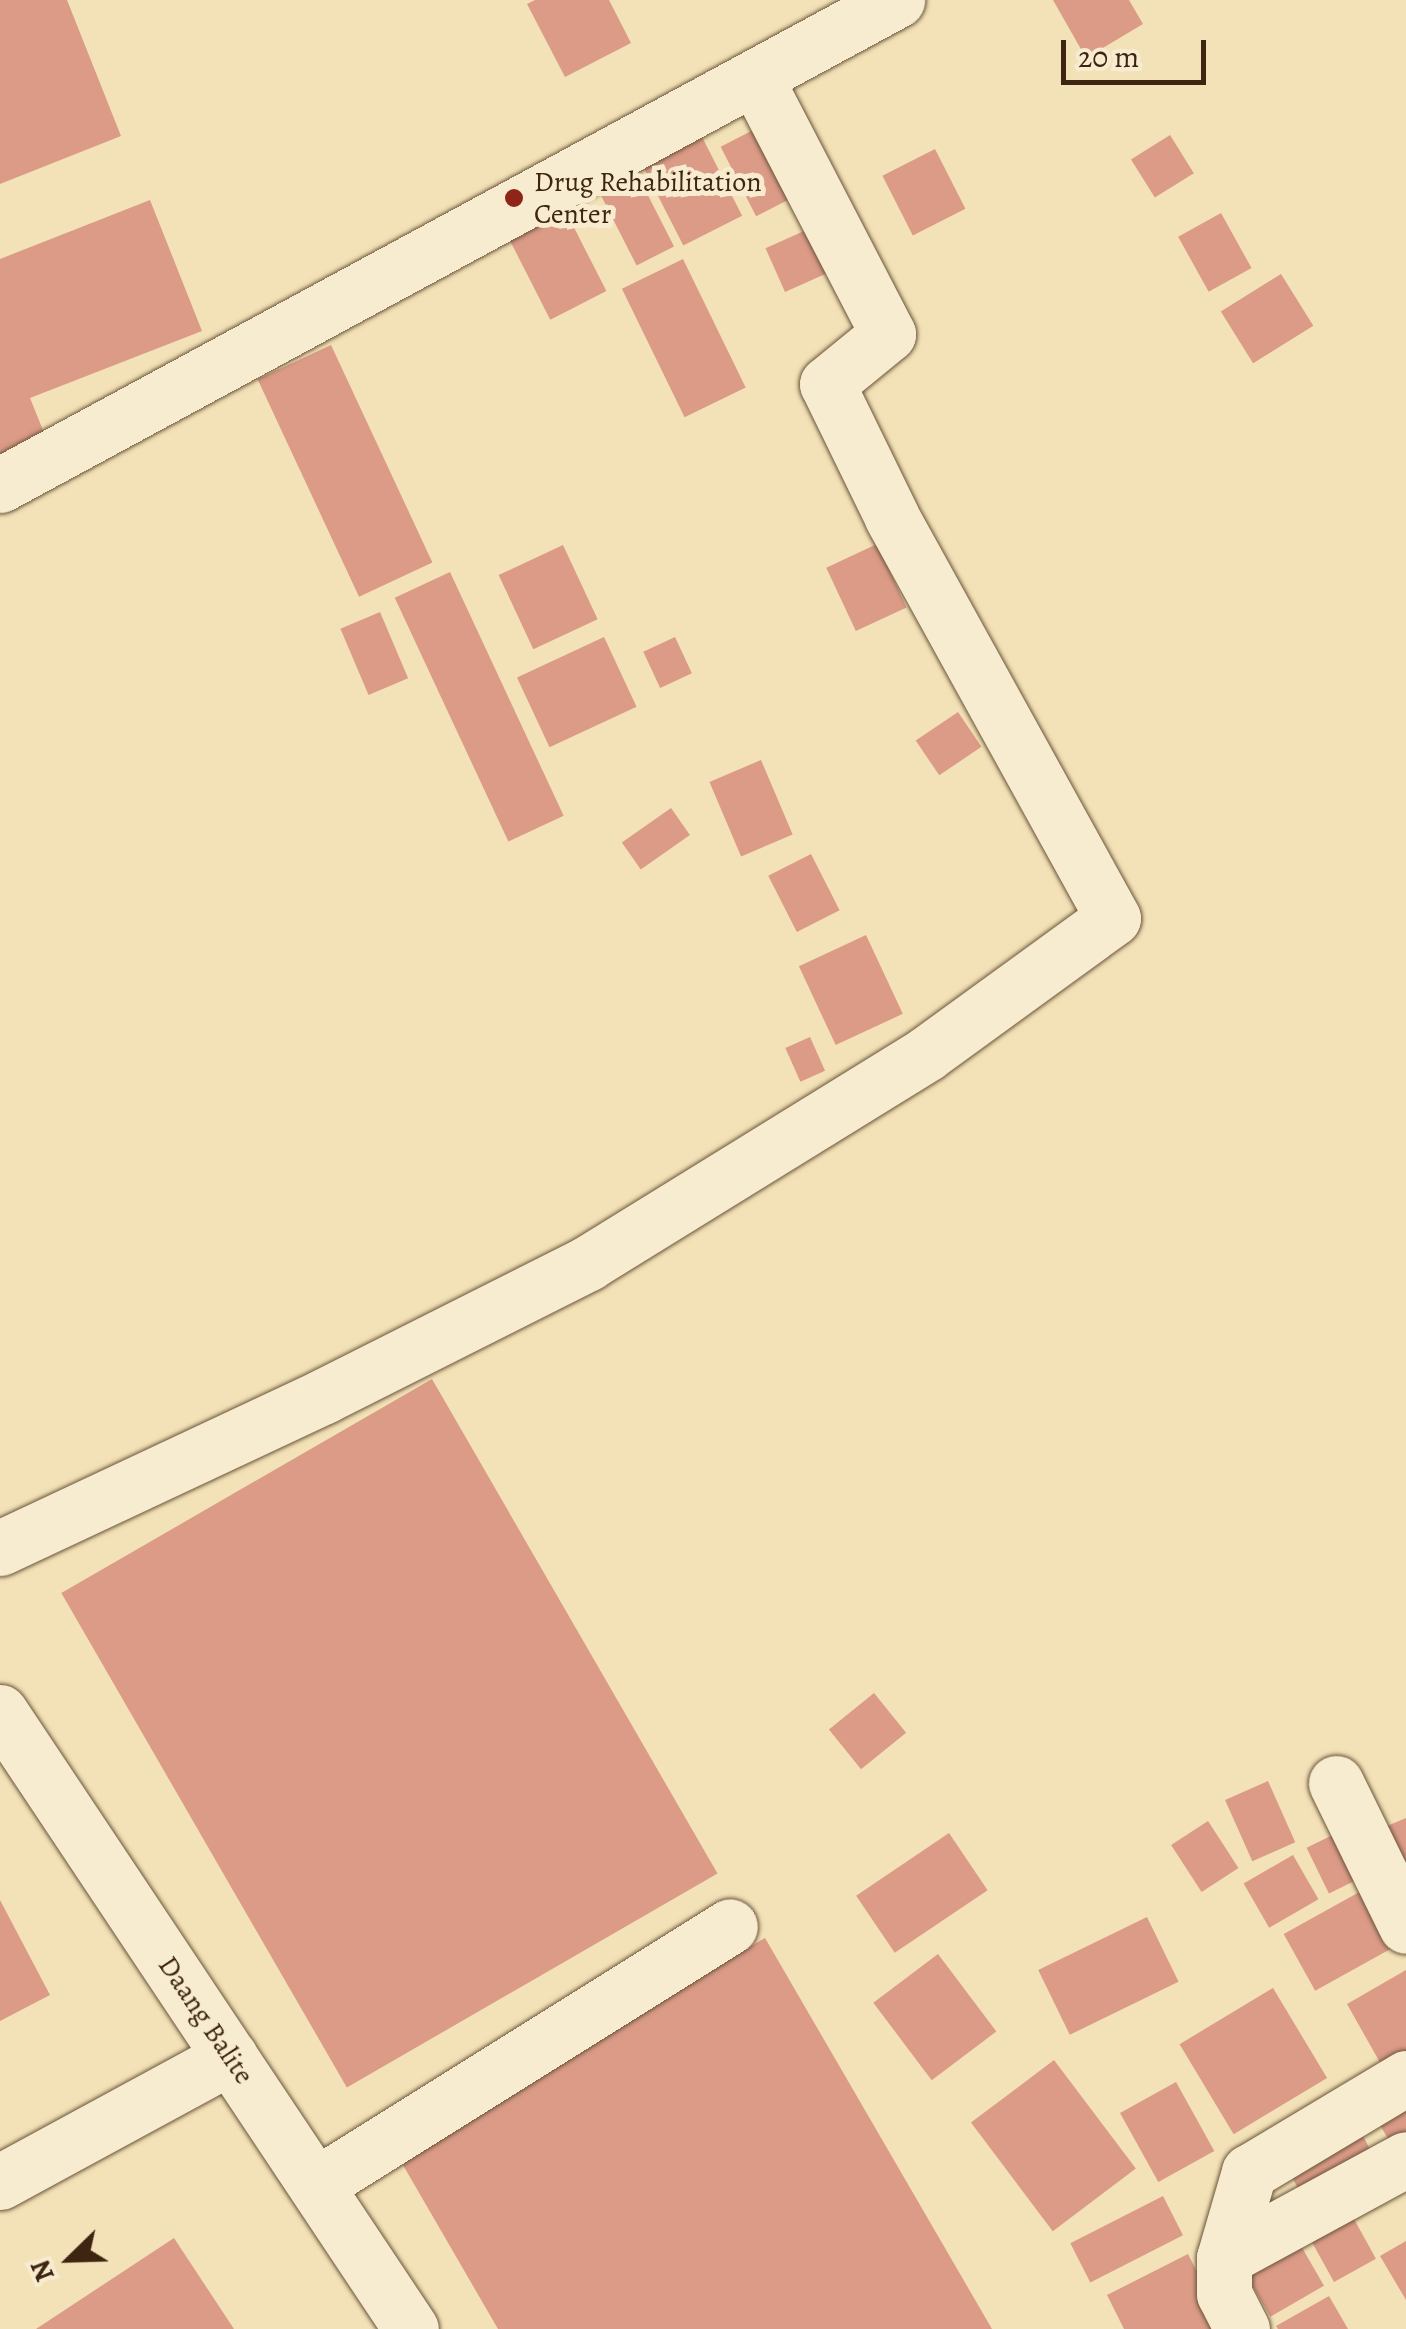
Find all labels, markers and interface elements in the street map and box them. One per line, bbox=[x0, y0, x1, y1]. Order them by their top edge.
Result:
scale bar bbox=[1066, 20, 1211, 82]
text: 20 m bbox=[1078, 37, 1139, 77]
place label: Drug Rehabilitation Center bbox=[534, 165, 761, 231]
marker: Drug Rehabilitation Center bbox=[503, 187, 525, 209]
street label: Daang Balite bbox=[151, 1950, 261, 2090]
north arrow bbox=[20, 2209, 120, 2309]
text: N bbox=[21, 2254, 64, 2288]

